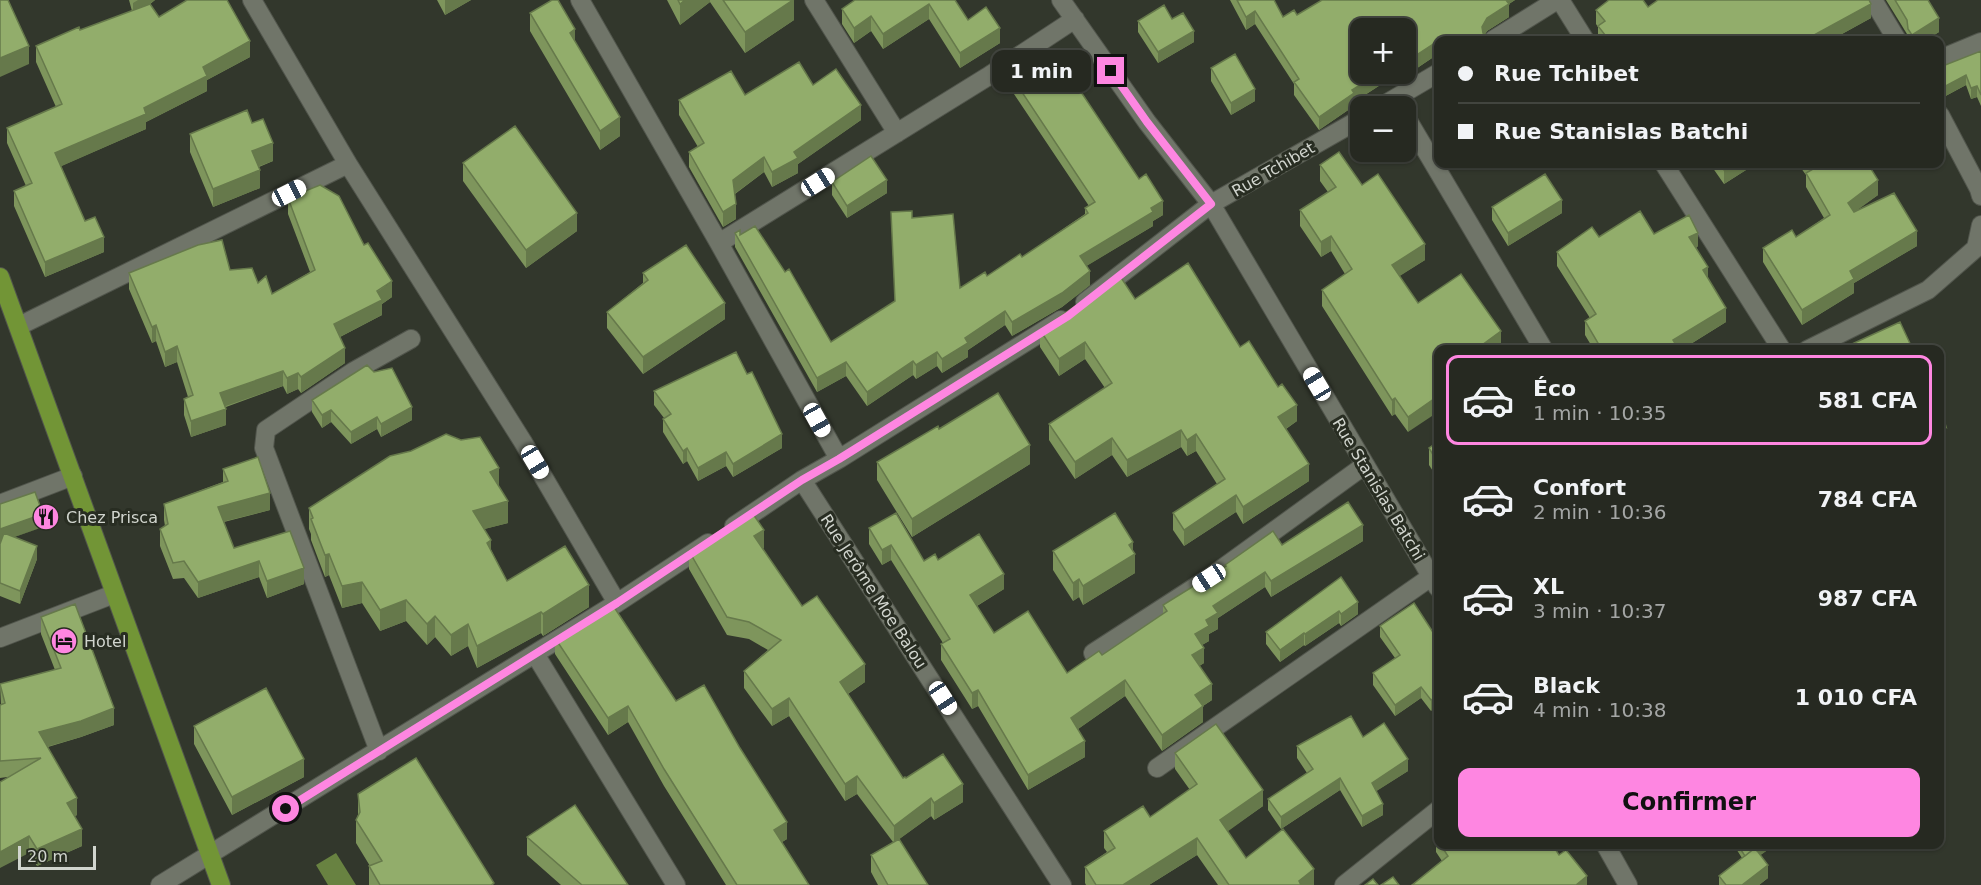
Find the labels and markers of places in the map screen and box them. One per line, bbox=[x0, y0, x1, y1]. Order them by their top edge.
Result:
restaurant icon: Chez Prisca bbox=[31, 502, 61, 532]
place label: Chez Prisca bbox=[66, 508, 158, 527]
hotel icon: Hotel bbox=[49, 626, 79, 656]
place label: Hotel bbox=[84, 632, 126, 651]

